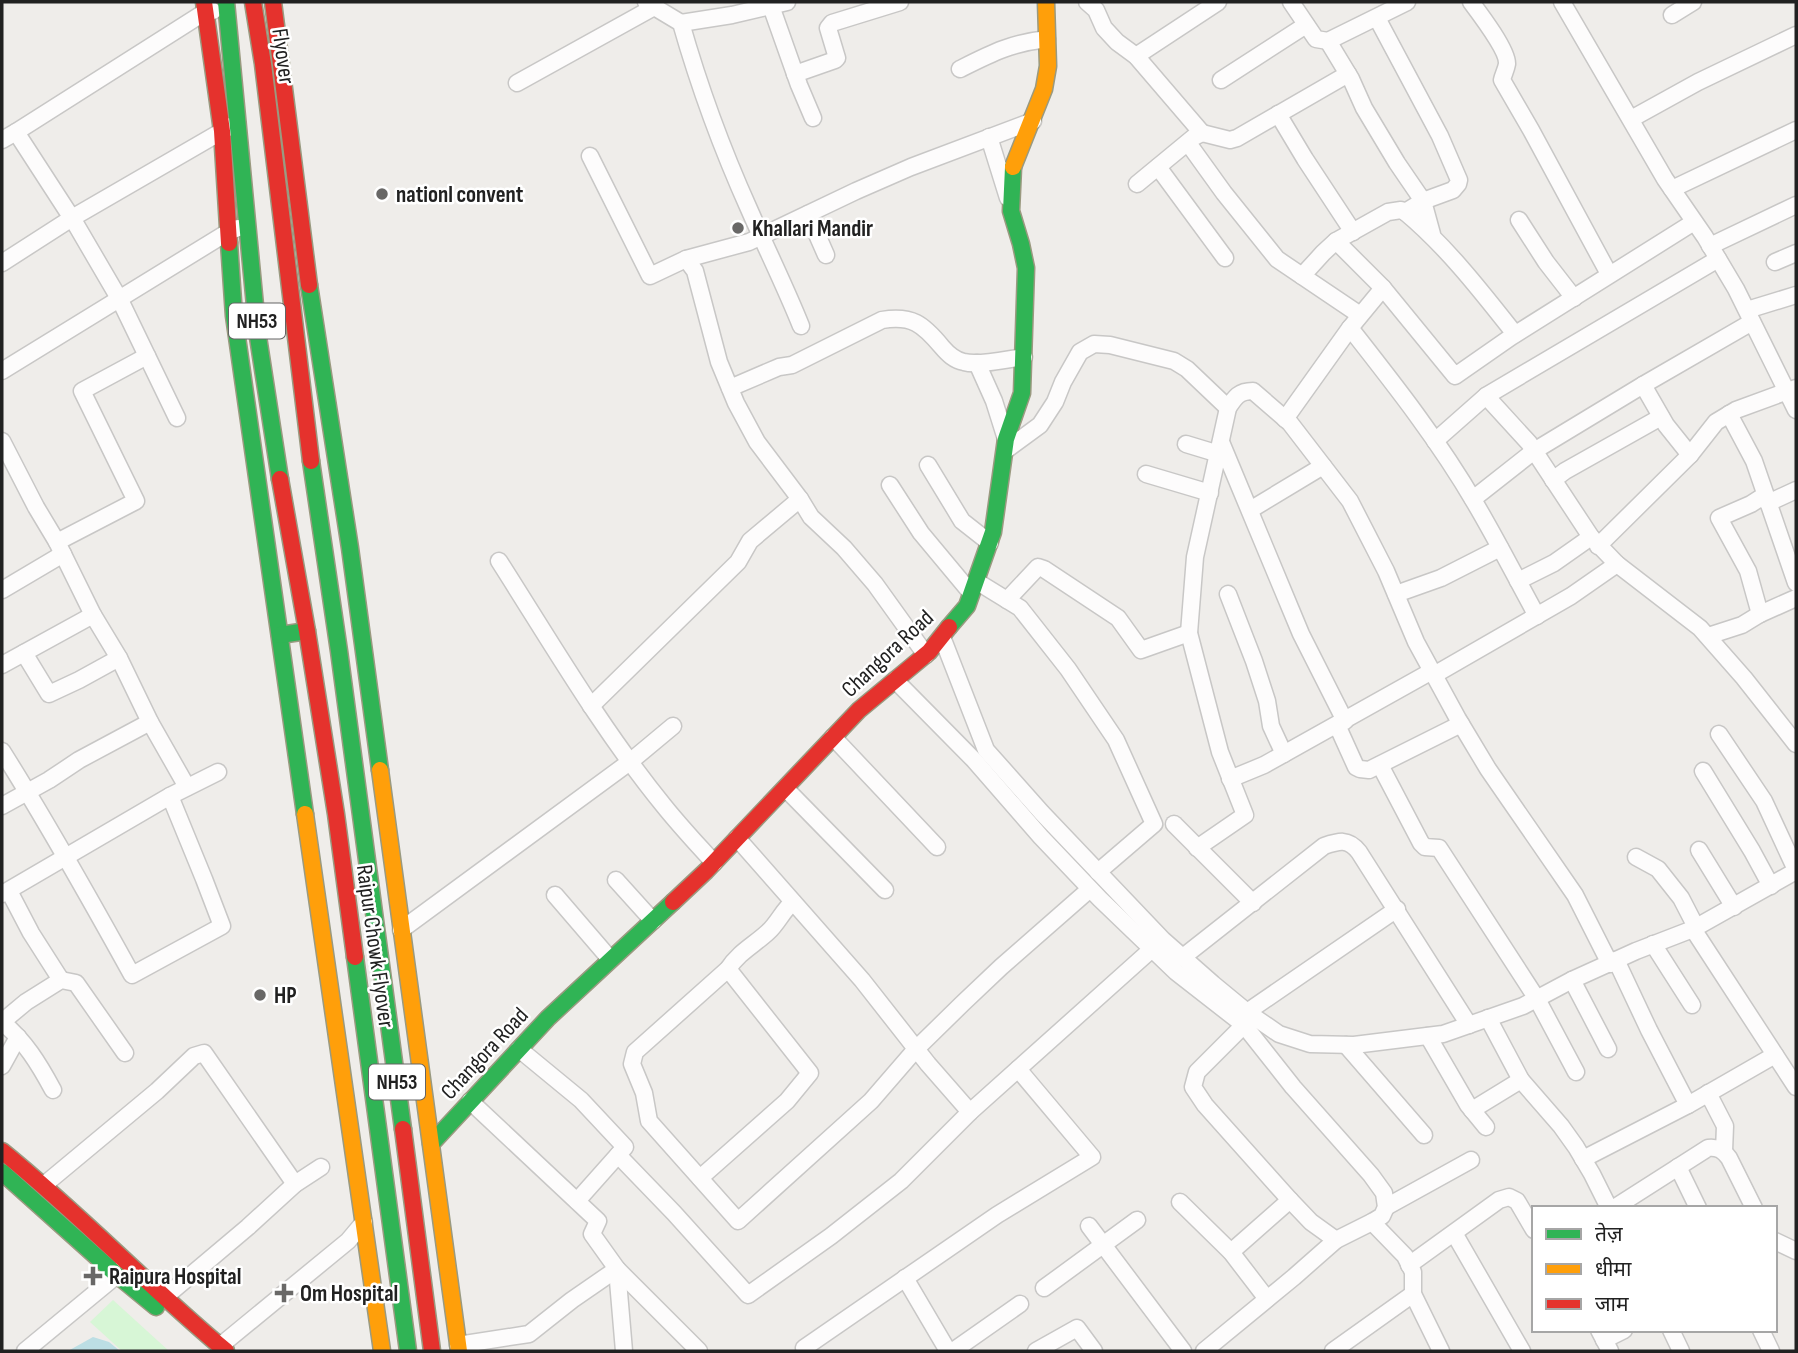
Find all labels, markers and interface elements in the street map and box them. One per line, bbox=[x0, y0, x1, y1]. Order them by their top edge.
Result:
street label: Flyover bbox=[265, 27, 301, 86]
place label: nationl convent bbox=[396, 181, 524, 209]
marker: nationl convent bbox=[374, 186, 390, 202]
place label: Khallari Mandir bbox=[752, 215, 873, 243]
marker: Khallari Mandir bbox=[730, 220, 746, 236]
road number: NH53 bbox=[229, 304, 285, 338]
street label: Changora Road bbox=[836, 604, 939, 703]
street label: Raipur Chowk Flyover bbox=[350, 863, 400, 1030]
place label: HP bbox=[274, 982, 297, 1010]
marker: HP bbox=[252, 987, 268, 1003]
street label: Changora Road bbox=[435, 1002, 534, 1105]
road number: NH53 bbox=[369, 1064, 425, 1100]
legend bbox=[1532, 1206, 1777, 1332]
text: तेज़ bbox=[1595, 1222, 1623, 1247]
text: धीमा bbox=[1595, 1257, 1632, 1282]
place label: Raipura Hospital bbox=[109, 1263, 241, 1291]
marker: Raipura Hospital bbox=[83, 1266, 103, 1286]
place label: Om Hospital bbox=[300, 1280, 398, 1308]
marker: Om Hospital bbox=[274, 1283, 294, 1303]
text: जाम bbox=[1595, 1292, 1629, 1317]

